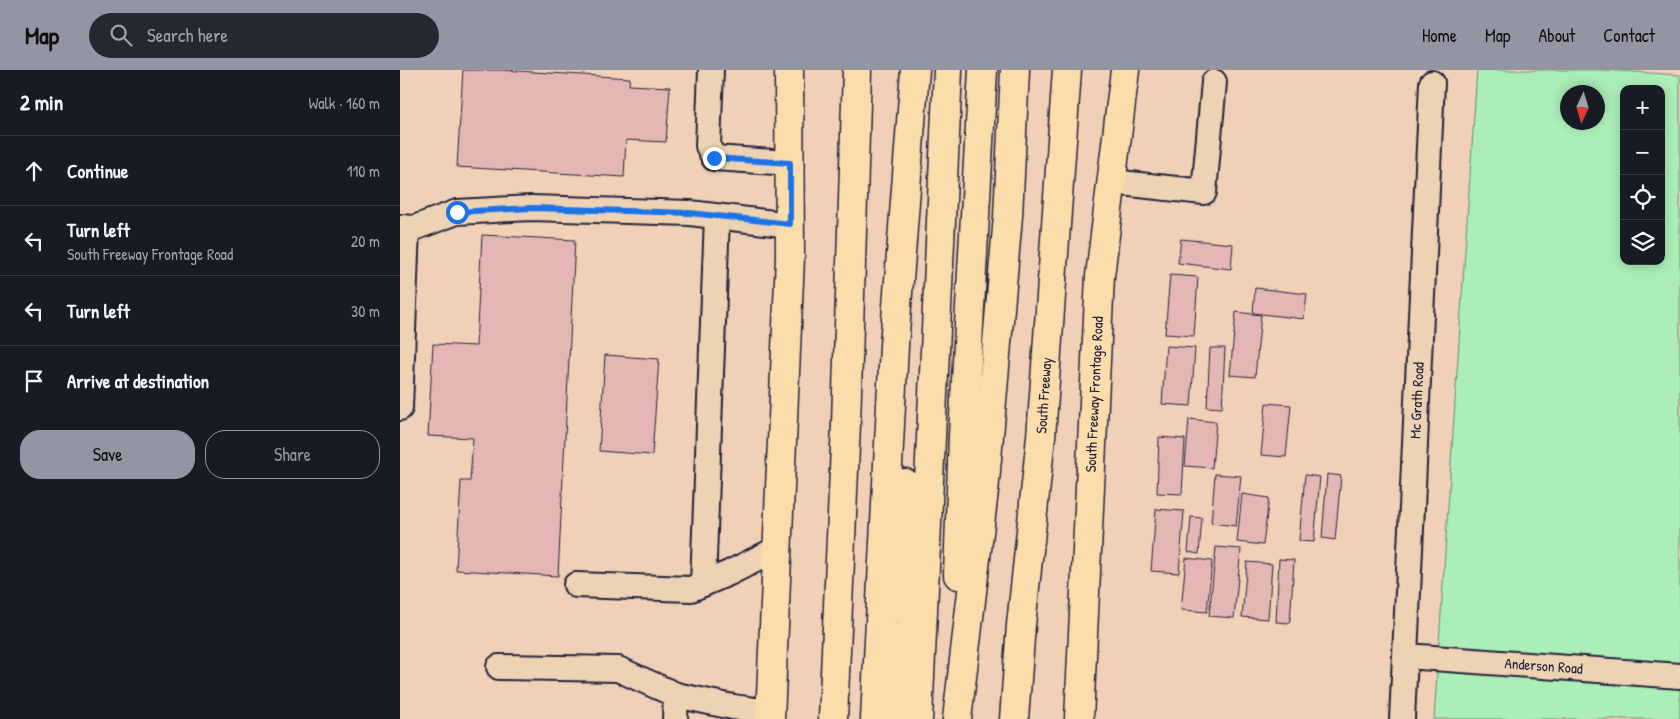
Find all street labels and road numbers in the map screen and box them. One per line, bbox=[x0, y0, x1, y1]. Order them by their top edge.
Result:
street label: South Freeway Frontage Road bbox=[1080, 316, 1108, 473]
street label: South Freeway bbox=[1030, 357, 1057, 434]
street label: Mc Grath Road bbox=[1404, 361, 1429, 439]
street label: Anderson Road bbox=[1504, 652, 1584, 679]

